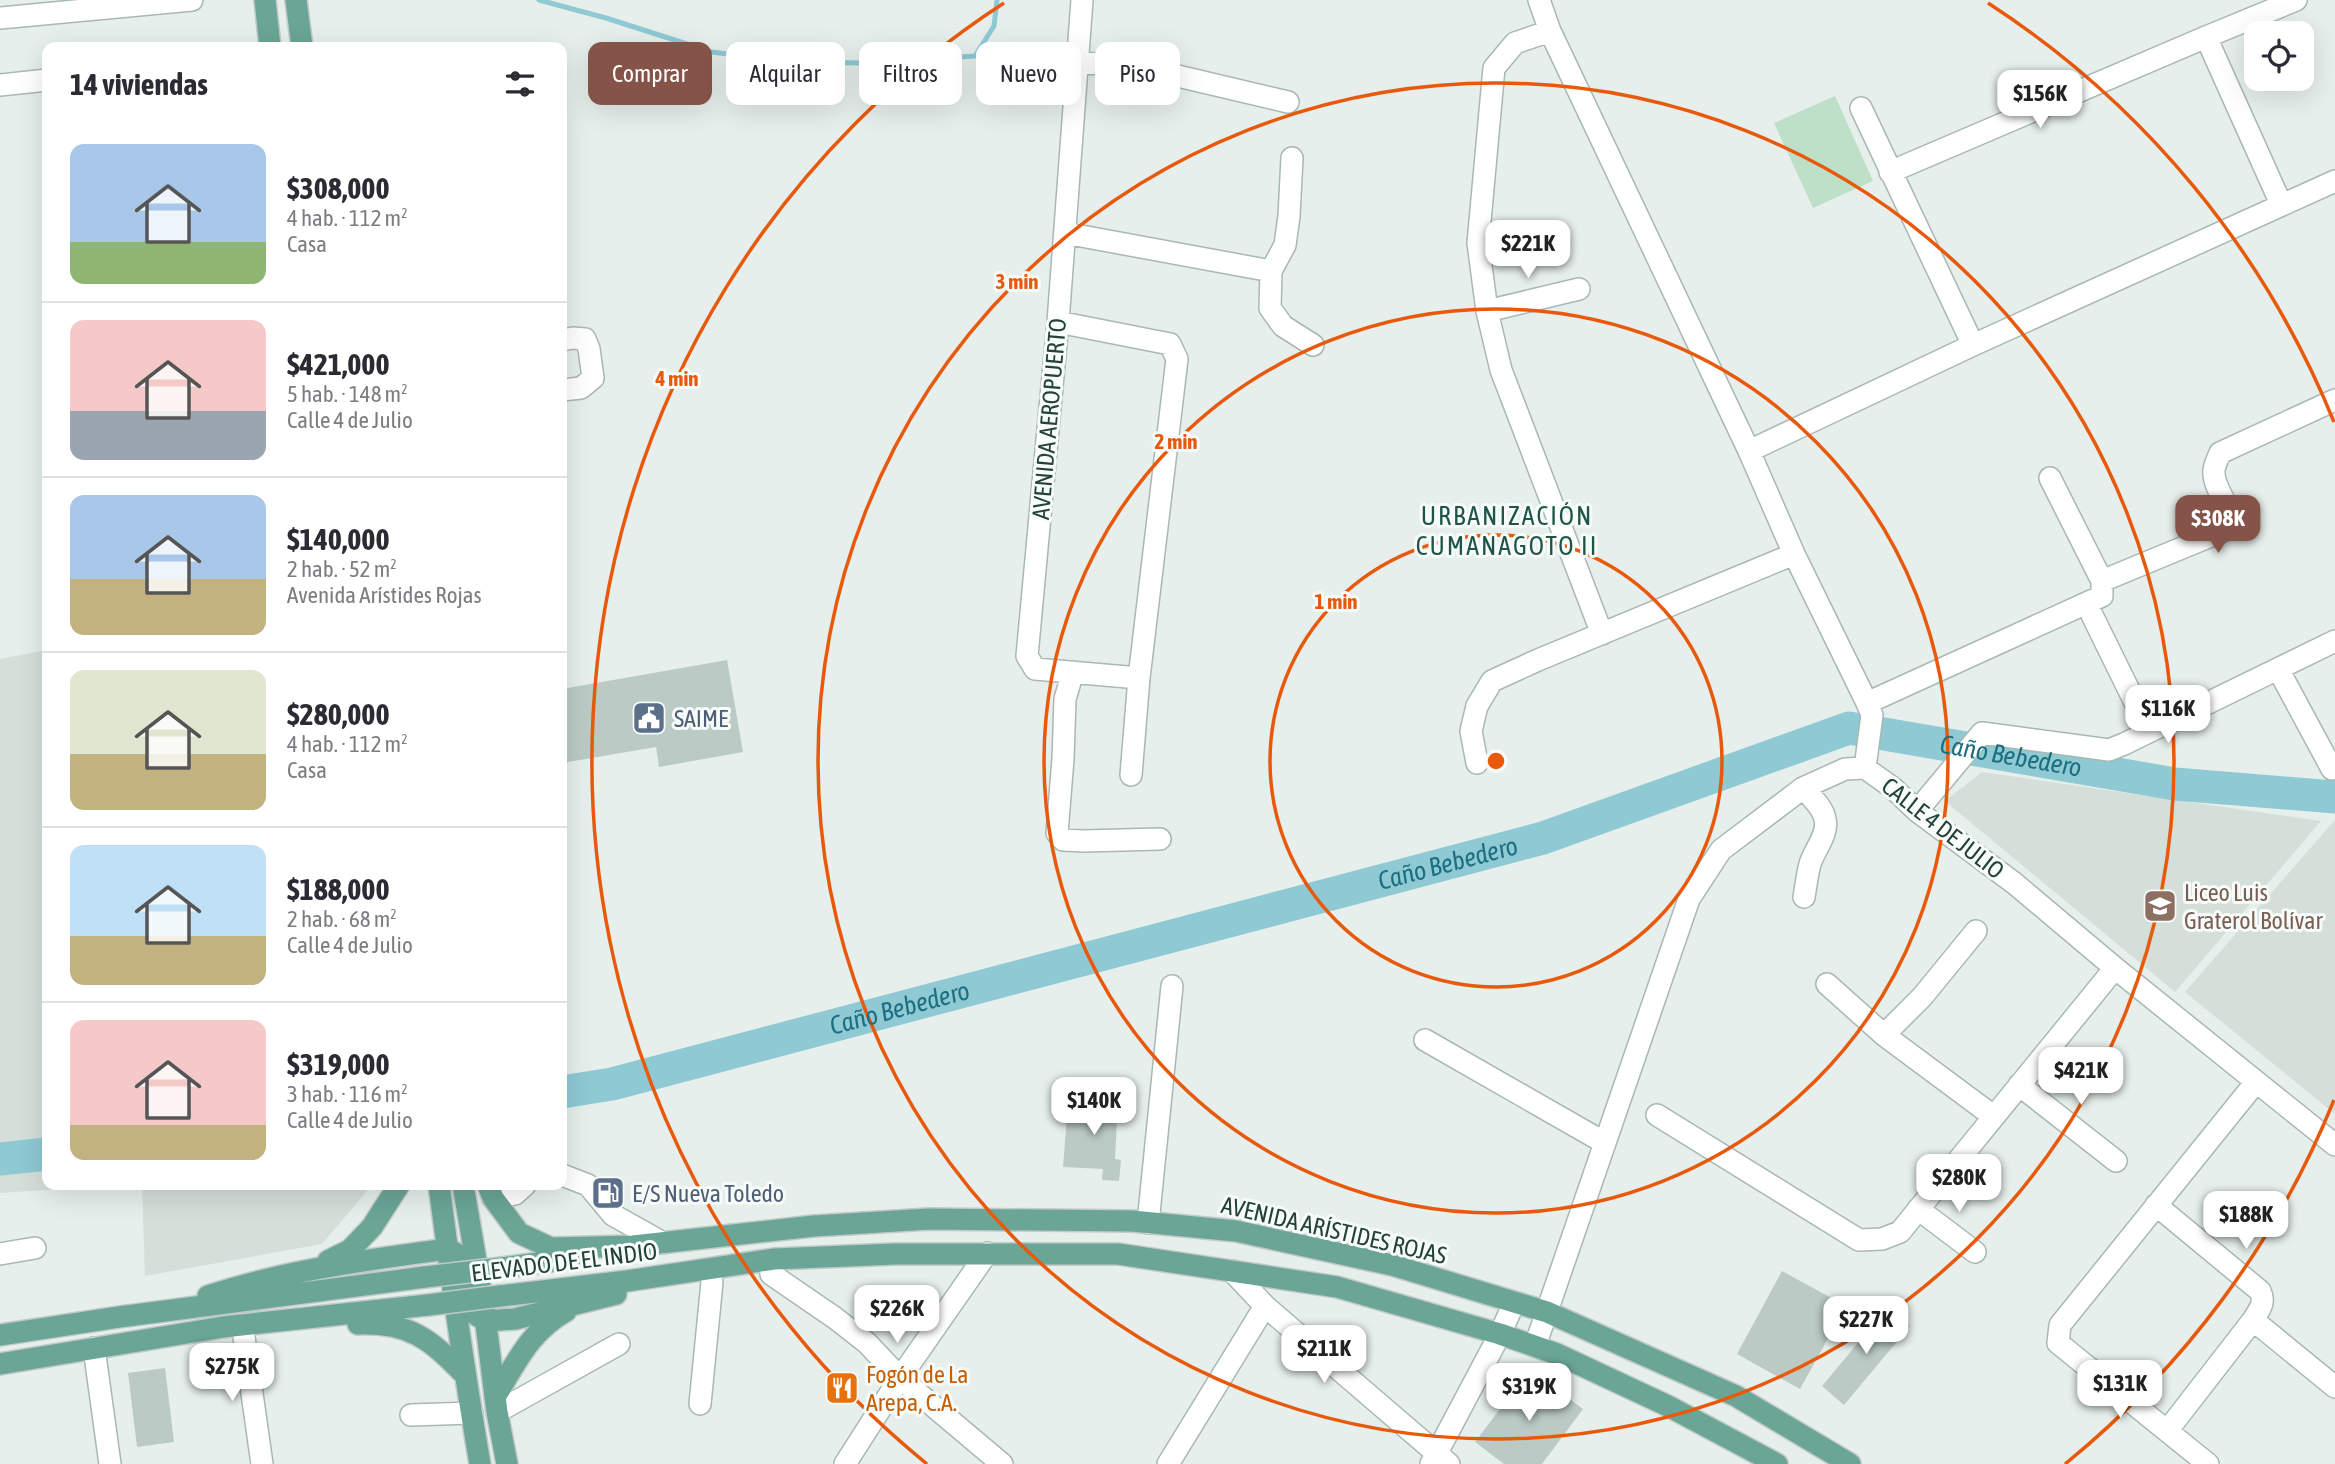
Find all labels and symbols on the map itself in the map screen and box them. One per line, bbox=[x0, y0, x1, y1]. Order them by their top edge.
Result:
pin: $156K bbox=[1991, 71, 2089, 130]
pin: $221K bbox=[1479, 220, 1577, 280]
text: 3 min bbox=[996, 269, 1038, 293]
street label: AVENIDA AEROPUERTO bbox=[1027, 317, 1071, 521]
text: 4 min bbox=[655, 366, 698, 390]
text: 2 min bbox=[1155, 429, 1197, 453]
pin: $308K bbox=[2169, 496, 2267, 555]
district label: URBANIZACIÓN CUMANAGOTO II bbox=[1416, 501, 1598, 561]
text: 1 min bbox=[1315, 589, 1357, 613]
pin: $116K bbox=[2119, 686, 2217, 745]
public building icon: SAIME bbox=[630, 699, 668, 737]
place label: SAIME bbox=[674, 705, 728, 732]
water label: Caño Bebedero bbox=[1938, 729, 2084, 783]
centre of rings bbox=[1484, 749, 1508, 773]
street label: CALLE 4 DE JULIO bbox=[1877, 772, 2009, 884]
water label: Caño Bebedero bbox=[1375, 830, 1521, 896]
place label: Liceo Luis Graterol Bolívar bbox=[2184, 879, 2323, 934]
school or university icon: Liceo Luis Graterol Bolívar bbox=[2141, 887, 2179, 925]
water label: Caño Bebedero bbox=[826, 975, 973, 1041]
pin: $421K bbox=[2032, 1048, 2130, 1107]
pin: $140K bbox=[1045, 1078, 1143, 1137]
pin: $280K bbox=[1910, 1154, 2008, 1214]
fuel station icon: E/S Nueva Toledo bbox=[589, 1174, 627, 1212]
place label: E/S Nueva Toledo bbox=[632, 1180, 784, 1207]
street label: AVENIDA ARÍSTIDES ROJAS bbox=[1219, 1191, 1449, 1269]
pin: $188K bbox=[2197, 1192, 2295, 1251]
street label: ELEVADO DE EL INDIO bbox=[469, 1237, 659, 1287]
pin: $226K bbox=[848, 1286, 946, 1345]
pin: $227K bbox=[1817, 1296, 1915, 1356]
pin: $211K bbox=[1275, 1326, 1373, 1385]
pin: $275K bbox=[183, 1344, 281, 1403]
pin: $131K bbox=[2071, 1360, 2169, 1420]
place label: Fogón de La Arepa, C.A. bbox=[866, 1361, 969, 1416]
pin: $319K bbox=[1480, 1364, 1578, 1423]
restaurant icon: Fogón de La Arepa, C.A. bbox=[823, 1369, 861, 1407]

